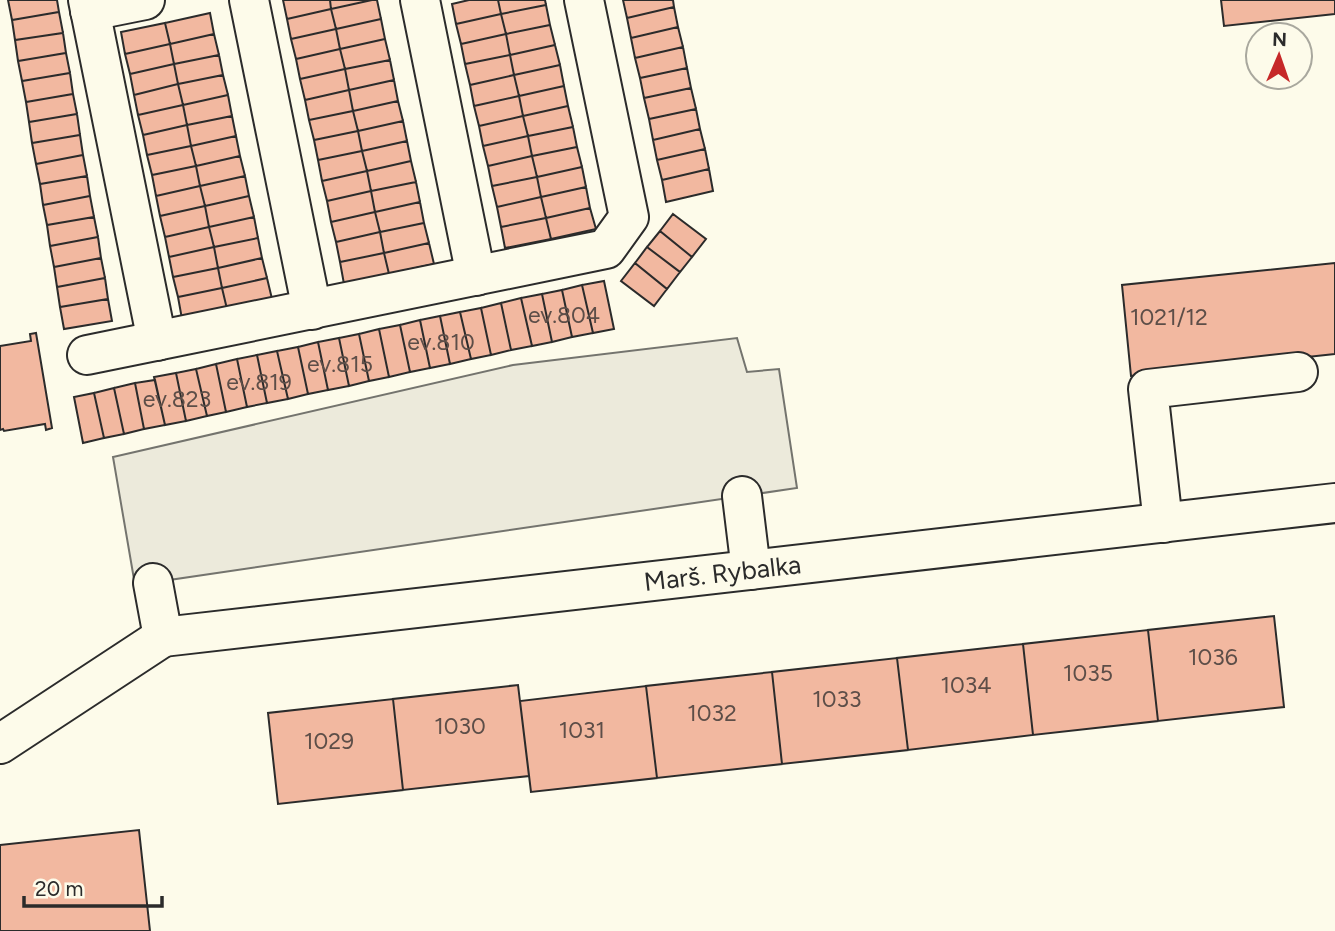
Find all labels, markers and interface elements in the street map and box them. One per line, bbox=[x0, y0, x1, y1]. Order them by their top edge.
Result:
north arrow bbox=[1244, 21, 1314, 91]
text: N bbox=[1272, 28, 1287, 51]
house number: ev.804 bbox=[528, 301, 600, 329]
house number: 1021/12 bbox=[1130, 303, 1208, 331]
house number: ev.810 bbox=[407, 328, 475, 356]
house number: ev.815 bbox=[307, 350, 373, 378]
house number: ev.819 bbox=[226, 368, 292, 396]
house number: ev.823 bbox=[143, 385, 211, 413]
street label: Marš. Rybalka bbox=[642, 548, 803, 598]
house number: 1036 bbox=[1188, 643, 1238, 671]
house number: 1035 bbox=[1063, 659, 1113, 687]
house number: 1034 bbox=[940, 671, 992, 699]
house number: 1033 bbox=[812, 685, 862, 713]
house number: 1032 bbox=[687, 699, 737, 727]
house number: 1030 bbox=[434, 712, 486, 740]
house number: 1031 bbox=[559, 716, 605, 744]
house number: 1029 bbox=[304, 727, 354, 755]
scale bar bbox=[24, 864, 163, 908]
text: 20 m bbox=[35, 876, 83, 901]

